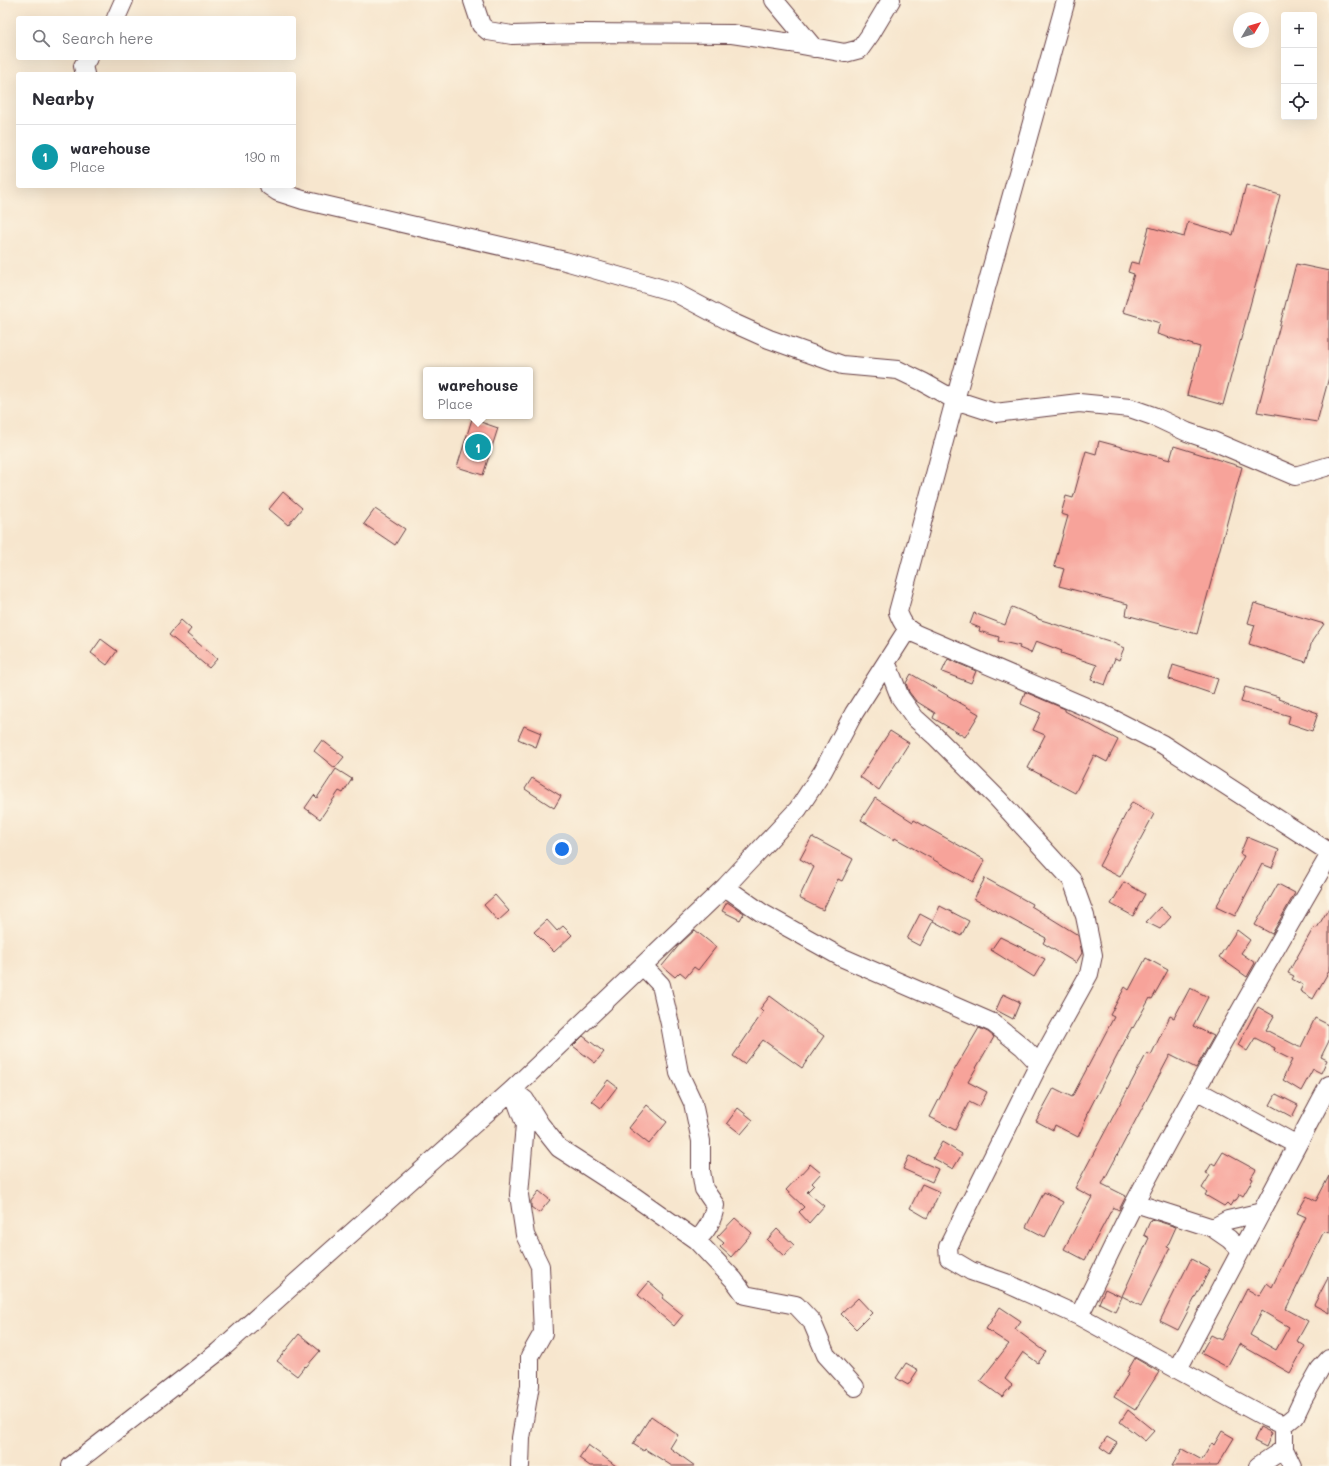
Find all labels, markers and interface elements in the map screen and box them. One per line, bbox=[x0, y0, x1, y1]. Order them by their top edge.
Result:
north arrow bbox=[1233, 12, 1269, 48]
map controls bbox=[1281, 12, 1317, 120]
button: + bbox=[1281, 12, 1317, 48]
search box bbox=[16, 16, 296, 60]
icon: search bbox=[30, 27, 52, 49]
text: Search here bbox=[62, 28, 153, 48]
button: − bbox=[1281, 48, 1317, 84]
button: locate bbox=[1281, 84, 1317, 120]
text: Nearby bbox=[32, 87, 94, 109]
text: warehouse bbox=[70, 138, 150, 158]
text: 1 bbox=[42, 148, 48, 165]
text: 190 m bbox=[244, 148, 280, 165]
text: Place bbox=[70, 158, 105, 175]
popup bbox=[423, 367, 533, 419]
text: warehouse bbox=[438, 375, 518, 395]
text: Place bbox=[438, 395, 473, 412]
pin: 1 bbox=[465, 432, 491, 462]
your location bbox=[552, 839, 572, 859]

